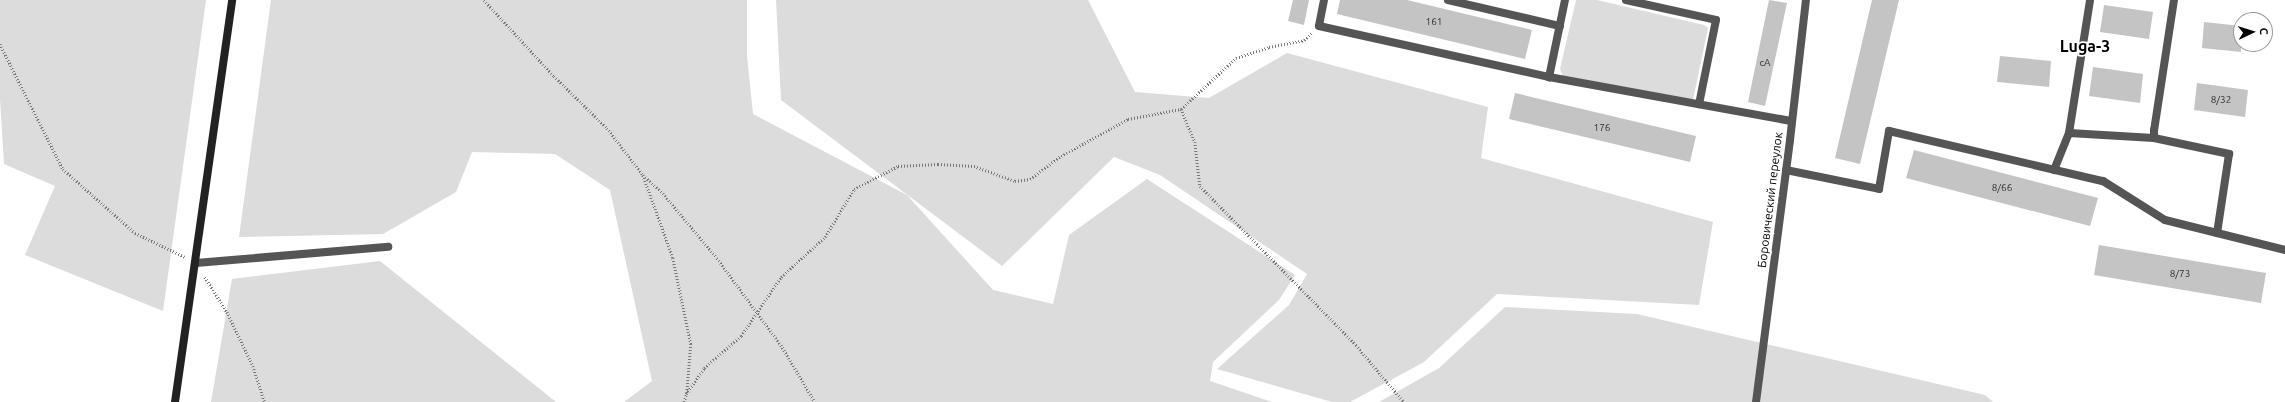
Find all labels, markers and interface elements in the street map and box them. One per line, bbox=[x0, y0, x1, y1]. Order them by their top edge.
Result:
north arrow bbox=[2233, 12, 2273, 52]
house number: 161 bbox=[1426, 16, 1442, 28]
text: С bbox=[2258, 27, 2270, 35]
district label: Luga-3 bbox=[2060, 36, 2110, 56]
house number: сА bbox=[1759, 57, 1771, 69]
house number: 8/32 bbox=[2211, 94, 2231, 106]
house number: 176 bbox=[1594, 122, 1610, 134]
street label: Боровический переулок bbox=[1755, 131, 1785, 269]
house number: 8/66 bbox=[1992, 182, 2012, 194]
house number: 8/73 bbox=[2170, 268, 2190, 280]

